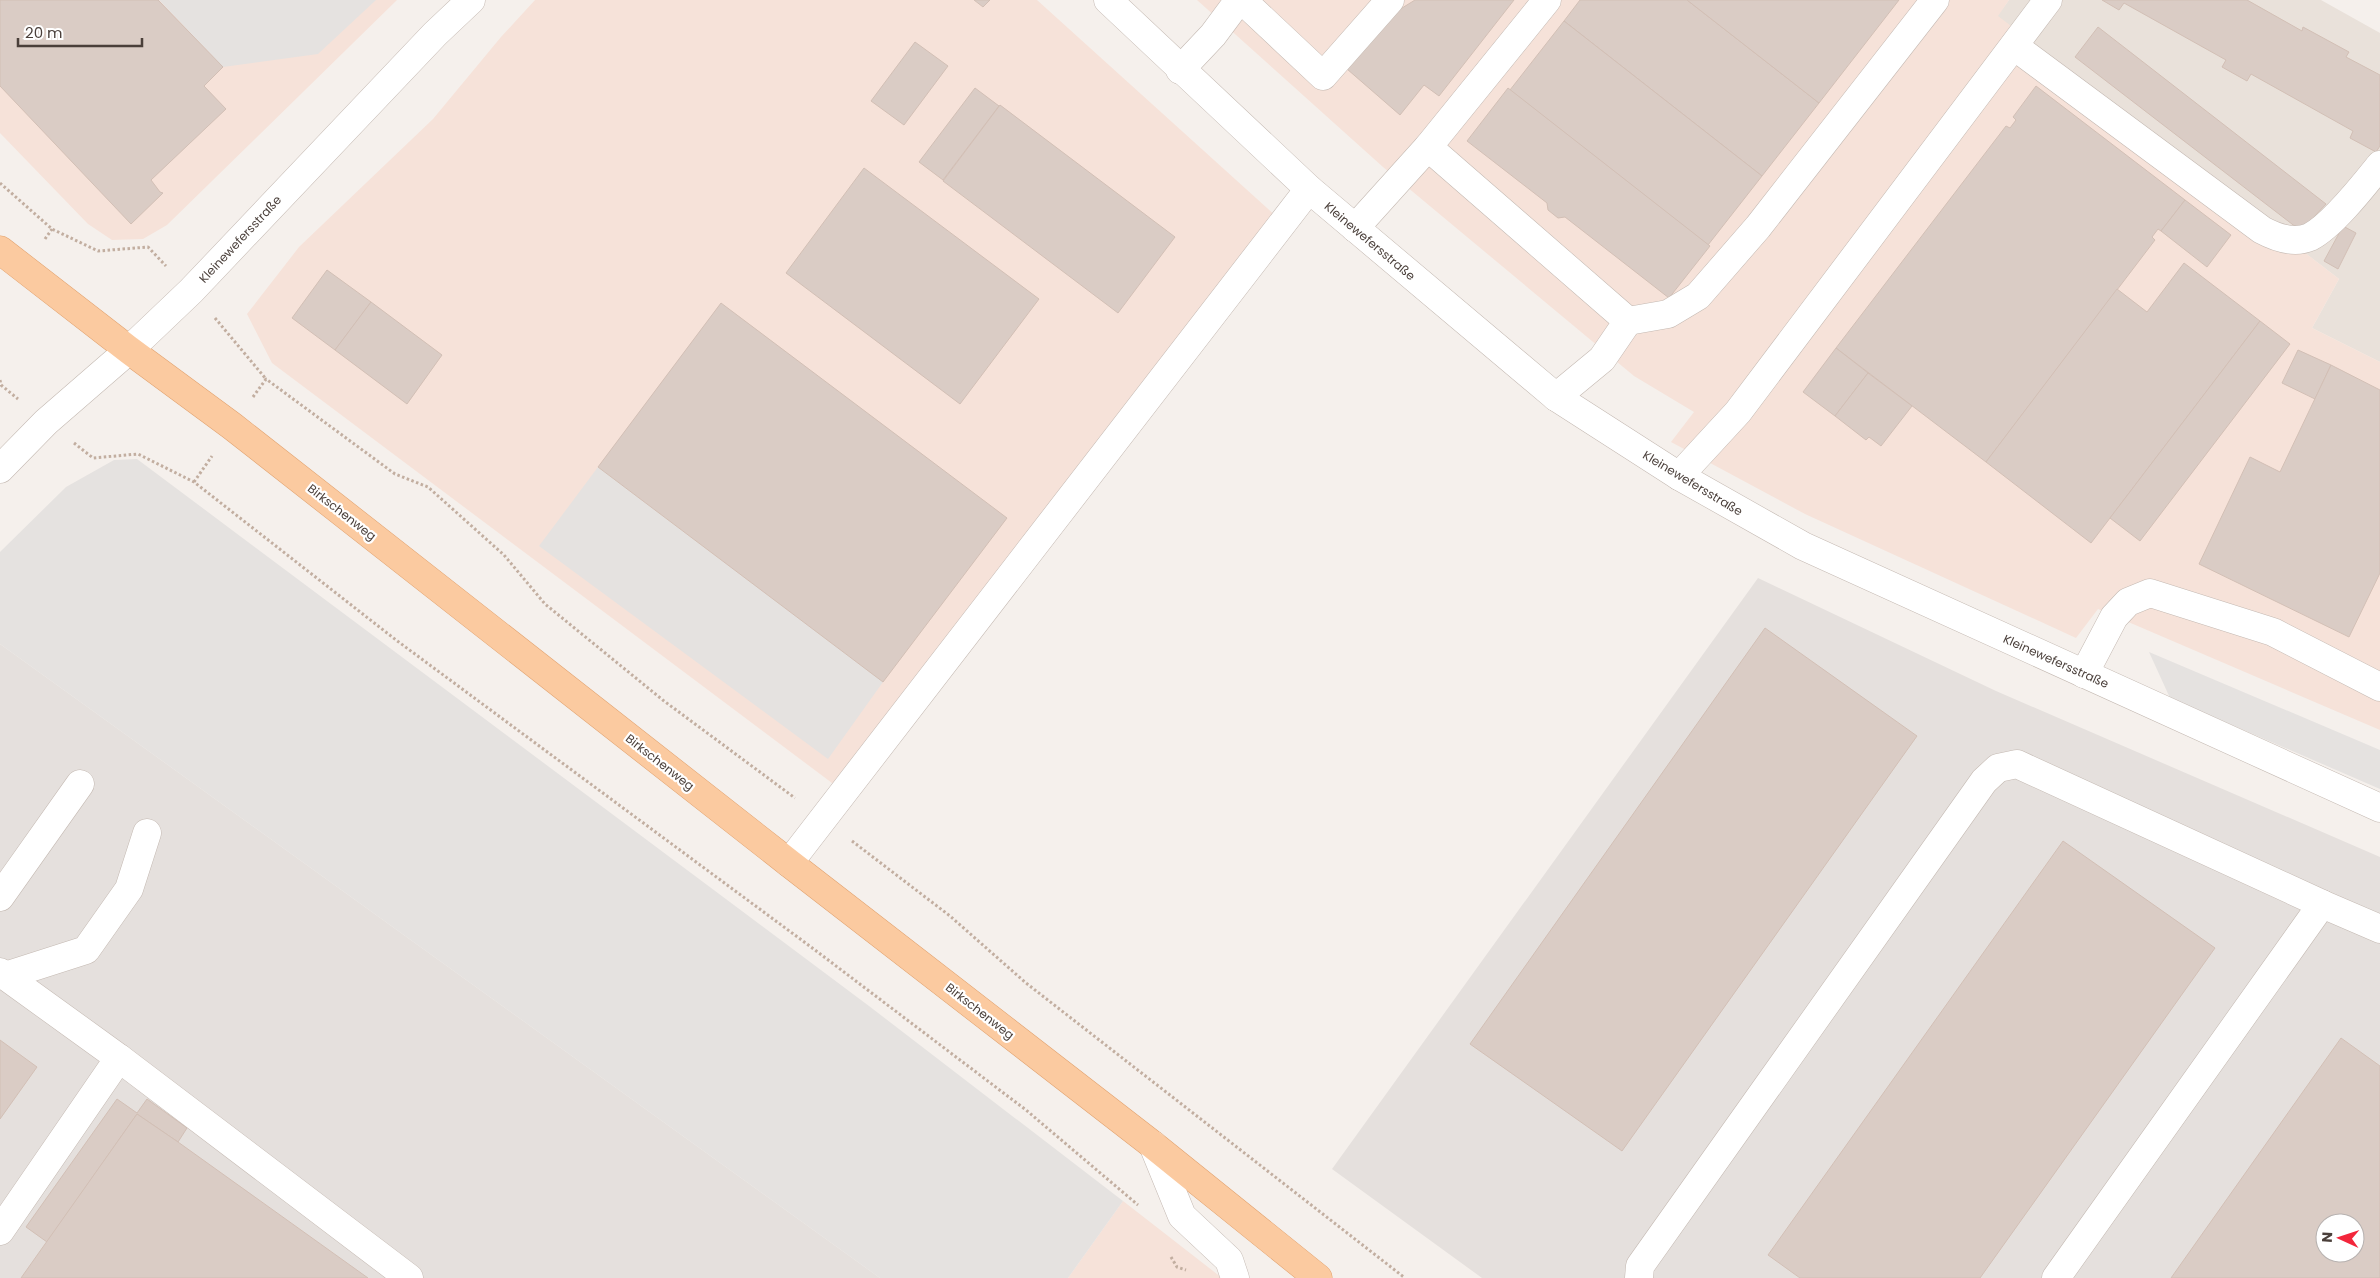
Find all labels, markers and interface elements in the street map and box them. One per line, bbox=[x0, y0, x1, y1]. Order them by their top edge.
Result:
scale bar bbox=[18, 15, 141, 47]
text: 20 m bbox=[25, 22, 63, 43]
street label: Kleinewefersstraße bbox=[195, 192, 285, 286]
street label: Kleinewefersstraße bbox=[1321, 198, 1419, 284]
street label: Kleinewefersstraße bbox=[1640, 446, 1746, 520]
street label: Birkschenweg bbox=[304, 480, 380, 544]
street label: Kleinewefersstraße bbox=[2001, 630, 2111, 692]
street label: Birkschenweg bbox=[622, 730, 698, 794]
street label: Birkschenweg bbox=[942, 979, 1018, 1043]
north arrow bbox=[2315, 1213, 2365, 1263]
text: N bbox=[2317, 1232, 2337, 1243]

